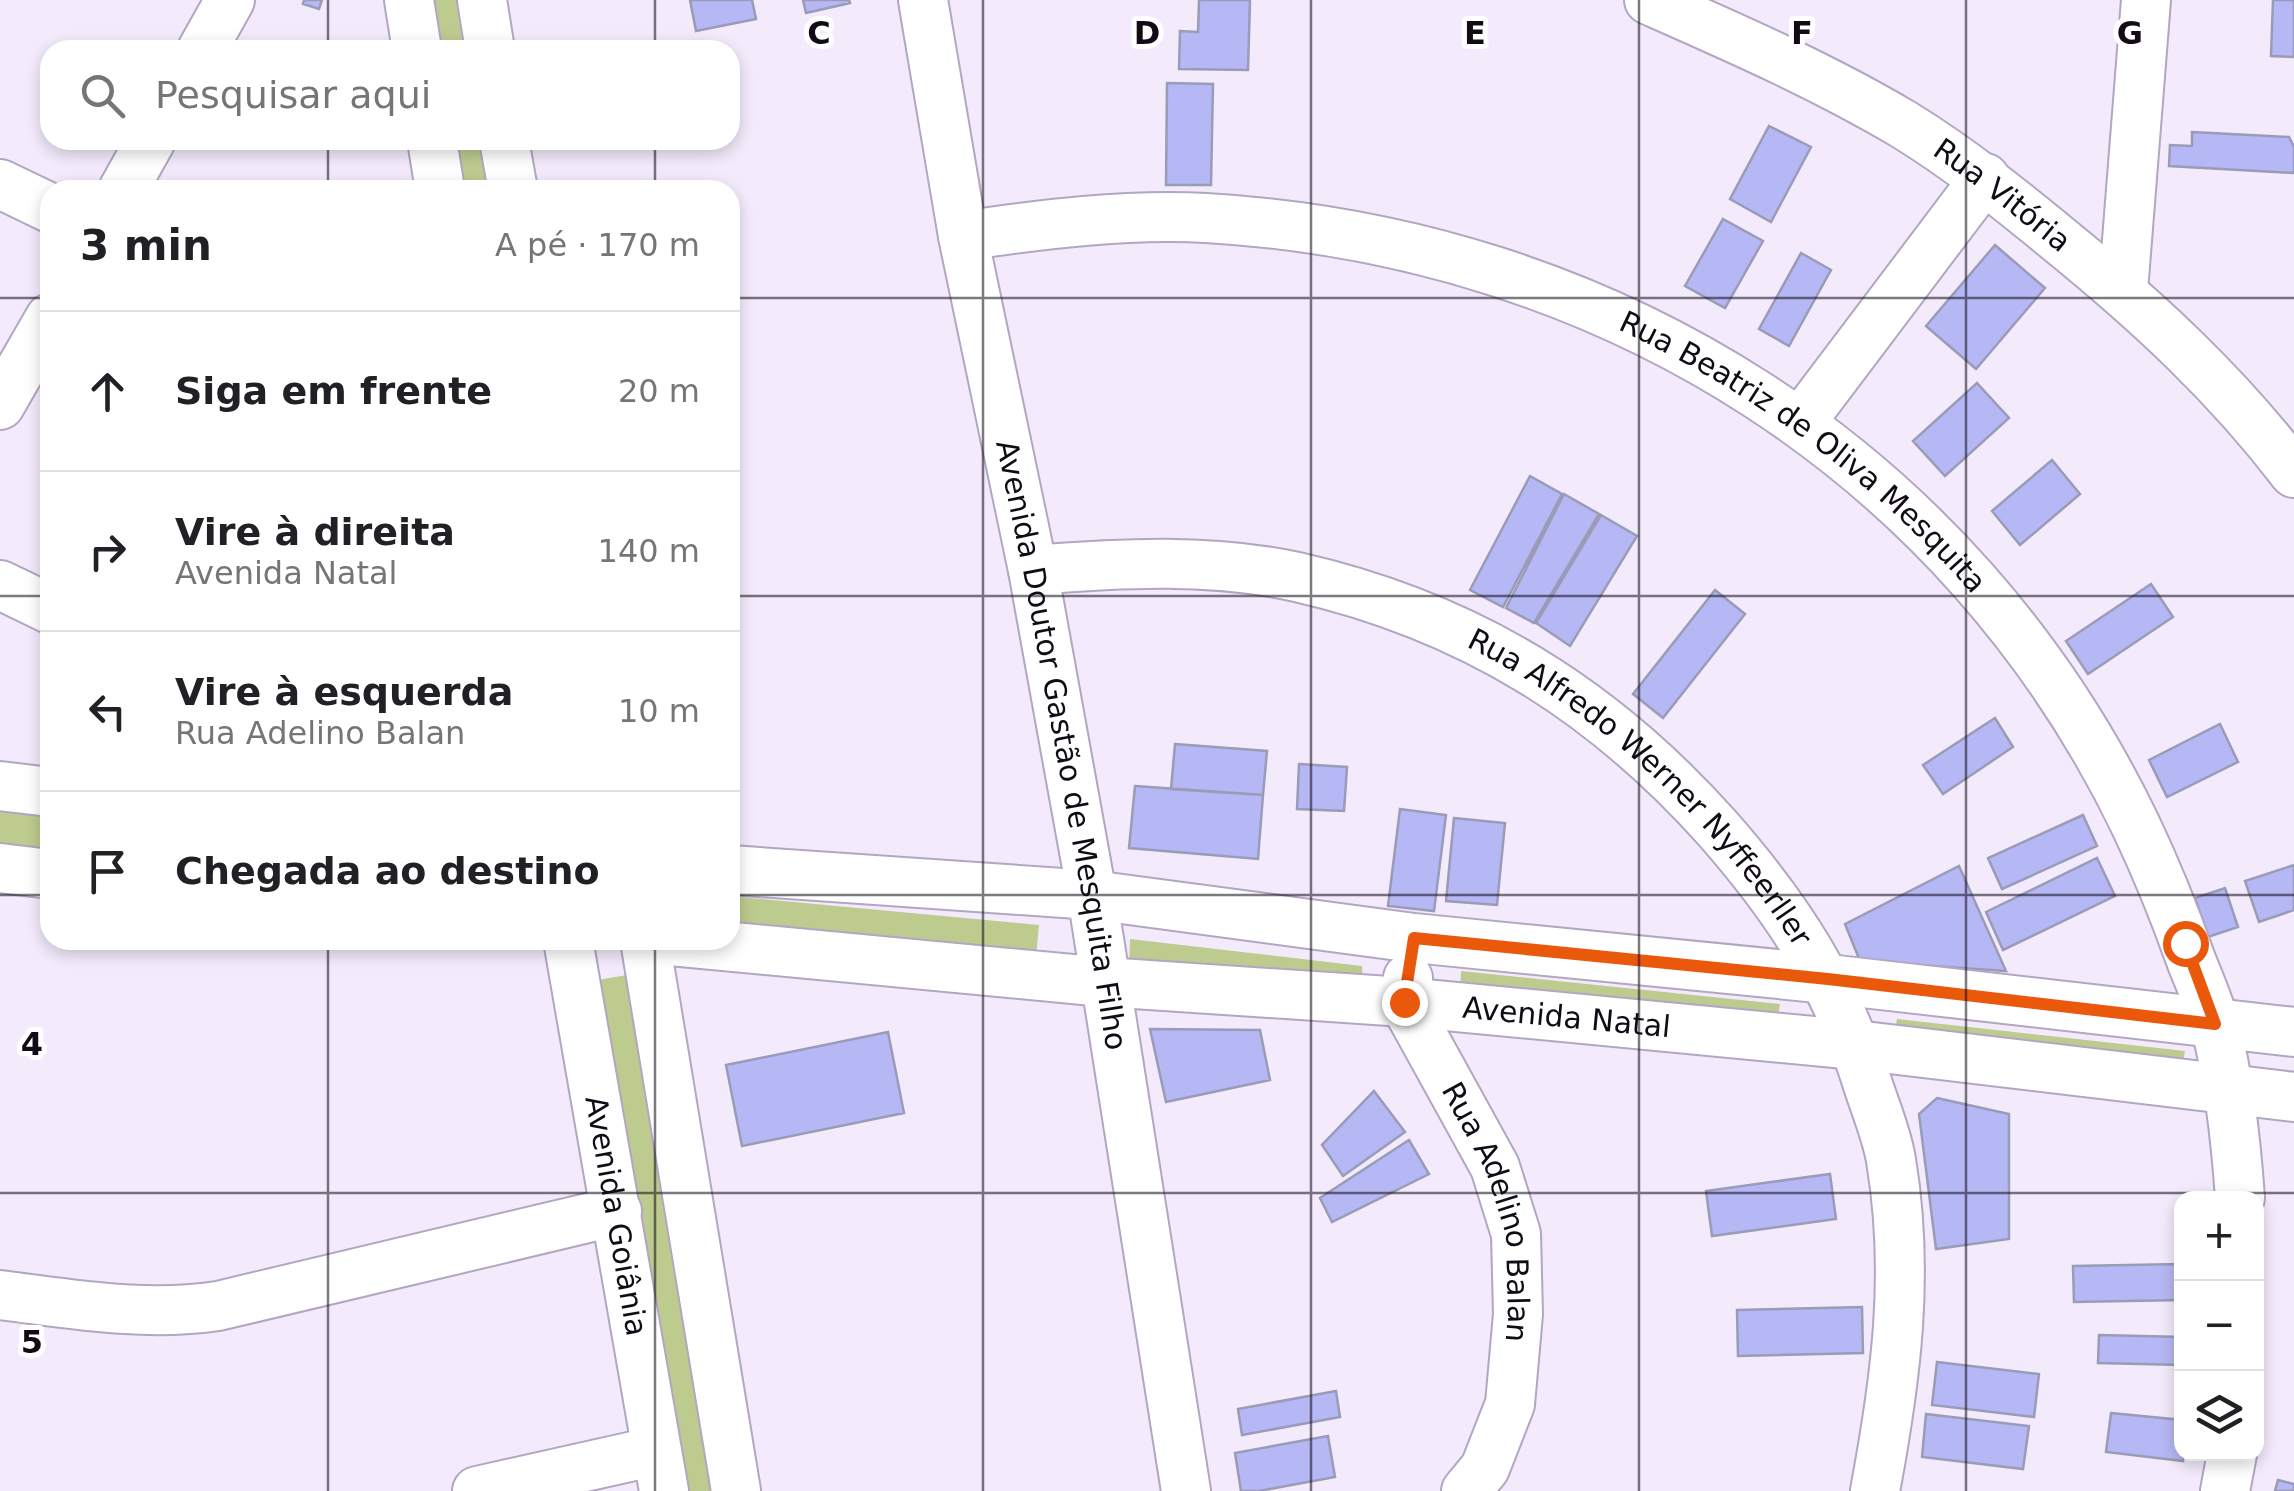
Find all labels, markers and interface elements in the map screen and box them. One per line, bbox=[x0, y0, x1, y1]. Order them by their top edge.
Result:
text: C bbox=[807, 14, 831, 52]
text: D bbox=[1134, 14, 1160, 52]
text: E bbox=[1464, 14, 1486, 52]
text: F bbox=[1791, 14, 1813, 52]
text: G bbox=[2117, 14, 2143, 52]
search box bbox=[40, 40, 740, 150]
icon: search bbox=[75, 68, 130, 123]
text: Pesquisar aqui bbox=[155, 73, 431, 117]
street label: Rua Vitória bbox=[1927, 131, 2078, 259]
text: 3 min bbox=[80, 221, 212, 270]
text: A pé · 170 m bbox=[495, 226, 700, 264]
street label: Rua Beatriz de Oliva Mesquita bbox=[1614, 304, 1994, 599]
icon: ahead bbox=[80, 364, 135, 419]
text: Siga em frente bbox=[175, 369, 492, 413]
text: 20 m bbox=[618, 372, 700, 410]
street label: Avenida Doutor Gastão de Mesquita Filho bbox=[989, 437, 1134, 1053]
text: Vire à direita bbox=[175, 510, 455, 554]
icon: right bbox=[80, 524, 135, 579]
text: 140 m bbox=[598, 532, 700, 570]
text: Avenida Natal bbox=[175, 554, 398, 592]
street label: Rua Alfredo Werner Nyffeerller bbox=[1463, 621, 1820, 953]
text: Vire à esquerda bbox=[175, 670, 513, 714]
icon: left bbox=[80, 684, 135, 739]
text: 10 m bbox=[618, 692, 700, 730]
text: Rua Adelino Balan bbox=[175, 714, 465, 752]
icon: arrive bbox=[80, 844, 135, 899]
text: Chegada ao destino bbox=[175, 849, 600, 893]
route start bbox=[2163, 921, 2209, 967]
route end bbox=[1382, 980, 1428, 1026]
street label: Avenida Natal bbox=[1461, 990, 1672, 1044]
text: 4 bbox=[21, 1025, 43, 1063]
street label: Rua Adelino Balan bbox=[1435, 1076, 1536, 1344]
street label: Avenida Goiânia bbox=[578, 1093, 655, 1339]
map controls bbox=[2174, 1191, 2264, 1461]
button: + bbox=[2174, 1191, 2264, 1281]
button: − bbox=[2174, 1281, 2264, 1371]
text: 5 bbox=[21, 1323, 43, 1361]
button: layers bbox=[2174, 1371, 2264, 1461]

